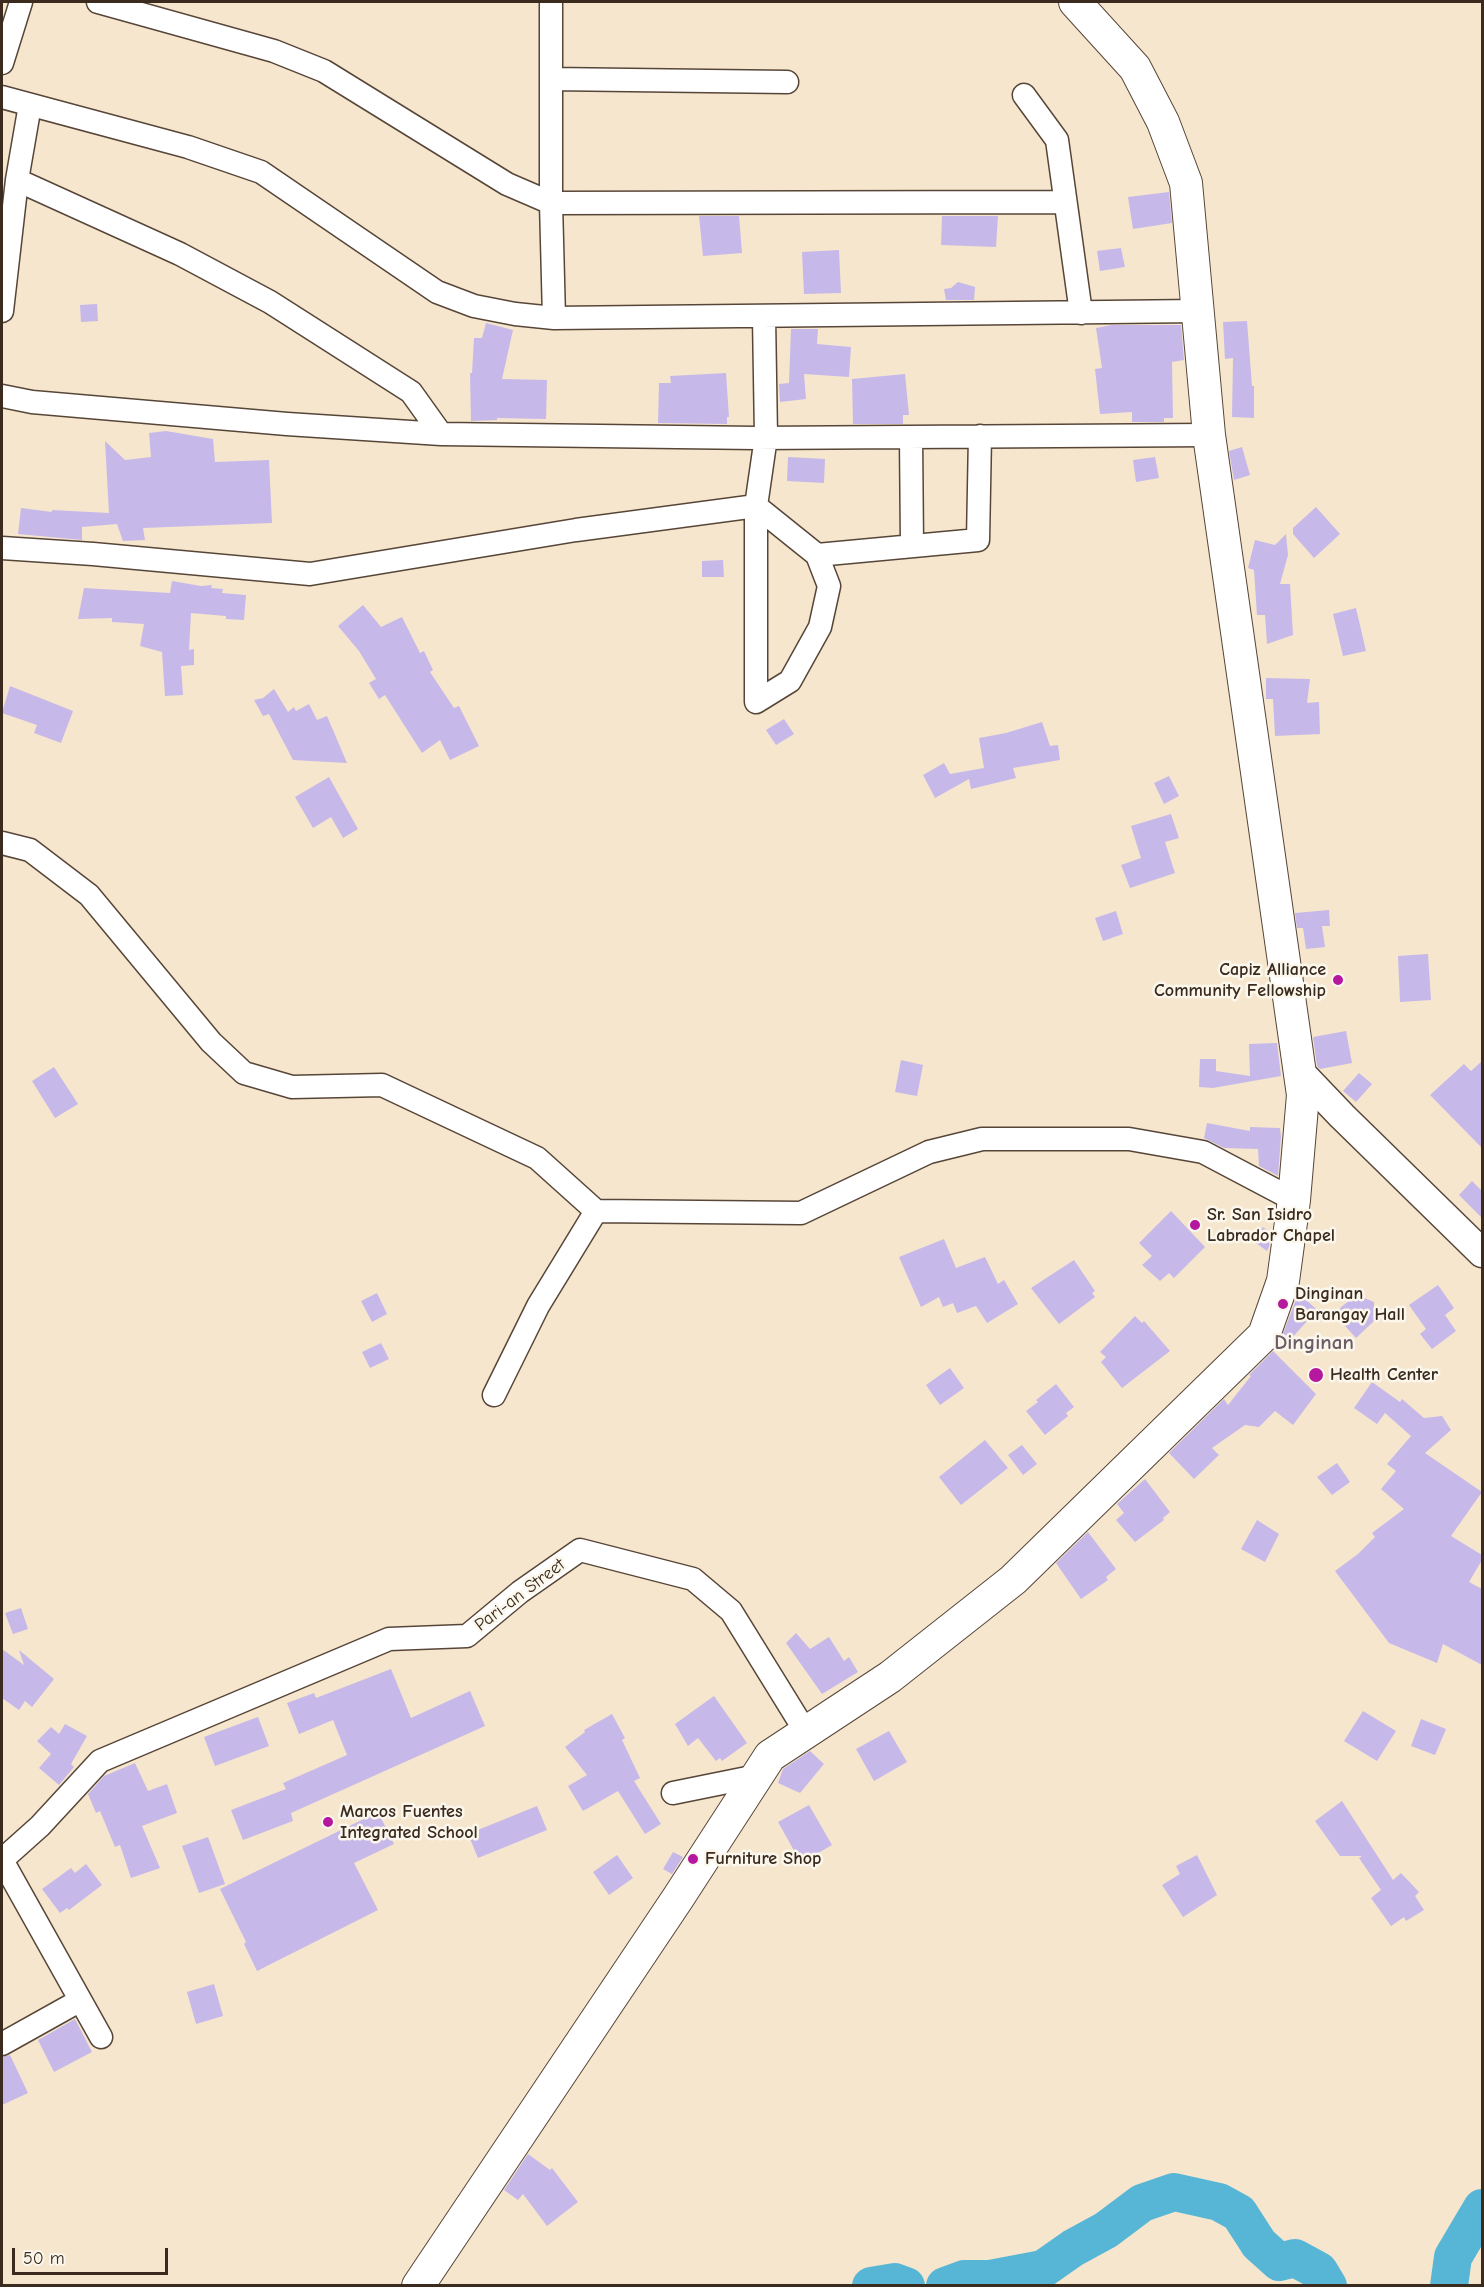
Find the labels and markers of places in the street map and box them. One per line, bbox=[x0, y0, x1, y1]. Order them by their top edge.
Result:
place label: Capiz Alliance Community Fellowship bbox=[1154, 959, 1326, 1002]
marker: Capiz Alliance Community Fellowship bbox=[1331, 973, 1345, 987]
place label: Sr. San Isidro Labrador Chapel bbox=[1207, 1204, 1335, 1246]
marker: Sr. San Isidro Labrador Chapel bbox=[1188, 1218, 1202, 1232]
place label: Dinginan Barangay Hall bbox=[1295, 1283, 1405, 1326]
marker: Dinginan Barangay Hall bbox=[1276, 1297, 1290, 1311]
place label: Health Center bbox=[1330, 1364, 1438, 1386]
marker: Health Center bbox=[1307, 1366, 1325, 1384]
place label: Marcos Fuentes Integrated School bbox=[340, 1801, 478, 1844]
marker: Marcos Fuentes Integrated School bbox=[321, 1815, 335, 1829]
place label: Furniture Shop bbox=[705, 1848, 821, 1870]
marker: Furniture Shop bbox=[686, 1852, 700, 1866]

